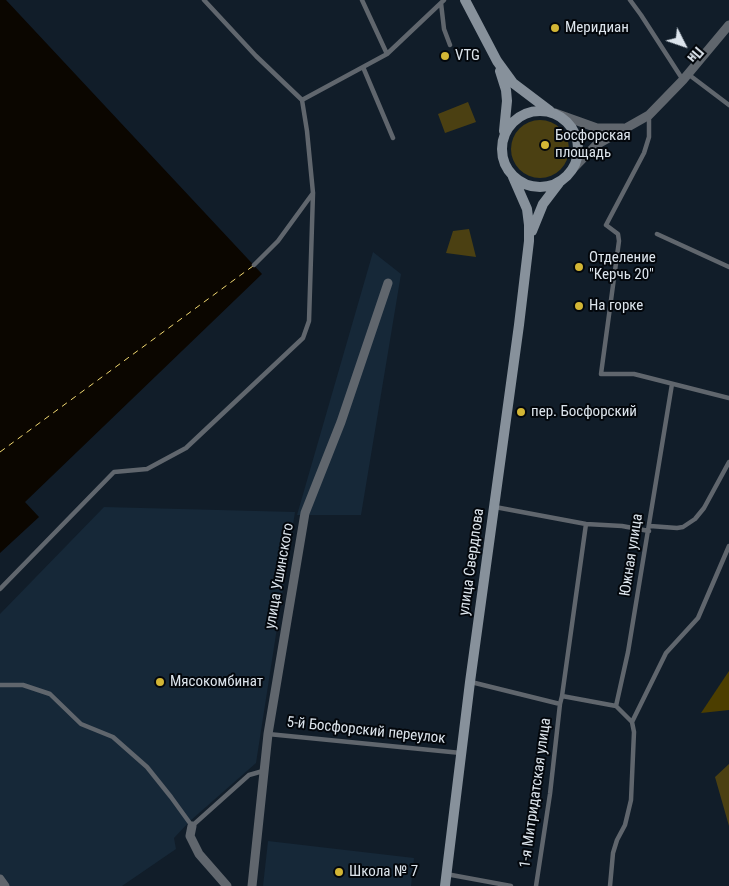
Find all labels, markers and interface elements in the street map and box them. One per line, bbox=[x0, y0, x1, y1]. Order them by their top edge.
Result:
place label: Меридиан bbox=[565, 19, 629, 37]
north arrow bbox=[659, 20, 709, 70]
marker: Меридиан bbox=[549, 22, 561, 34]
text: Пн bbox=[684, 44, 706, 66]
place label: VTG bbox=[455, 47, 480, 65]
marker: VTG bbox=[439, 50, 451, 62]
place label: Босфорская площадь bbox=[555, 127, 631, 162]
marker: Босфорская площадь bbox=[539, 139, 551, 151]
place label: Отделение "Керчь 20" bbox=[589, 249, 656, 284]
marker: Отделение "Керчь 20" bbox=[573, 261, 585, 273]
place label: На горке bbox=[589, 297, 643, 315]
marker: На горке bbox=[573, 300, 585, 312]
place label: пер. Босфорский bbox=[531, 403, 637, 421]
marker: пер. Босфорский bbox=[515, 406, 527, 418]
street label: улица Свердлова bbox=[456, 507, 488, 617]
street label: Южная улица bbox=[617, 512, 647, 598]
street label: улица Ушинского bbox=[262, 522, 298, 630]
place label: Мясокомбинат bbox=[170, 673, 263, 691]
marker: Мясокомбинат bbox=[154, 676, 166, 688]
street label: 5-й Босфорский переулок bbox=[286, 714, 446, 748]
street label: 1-я Митридатская улица bbox=[517, 717, 555, 869]
place label: Школа № 7 bbox=[349, 863, 418, 881]
marker: Школа № 7 bbox=[333, 866, 345, 878]

